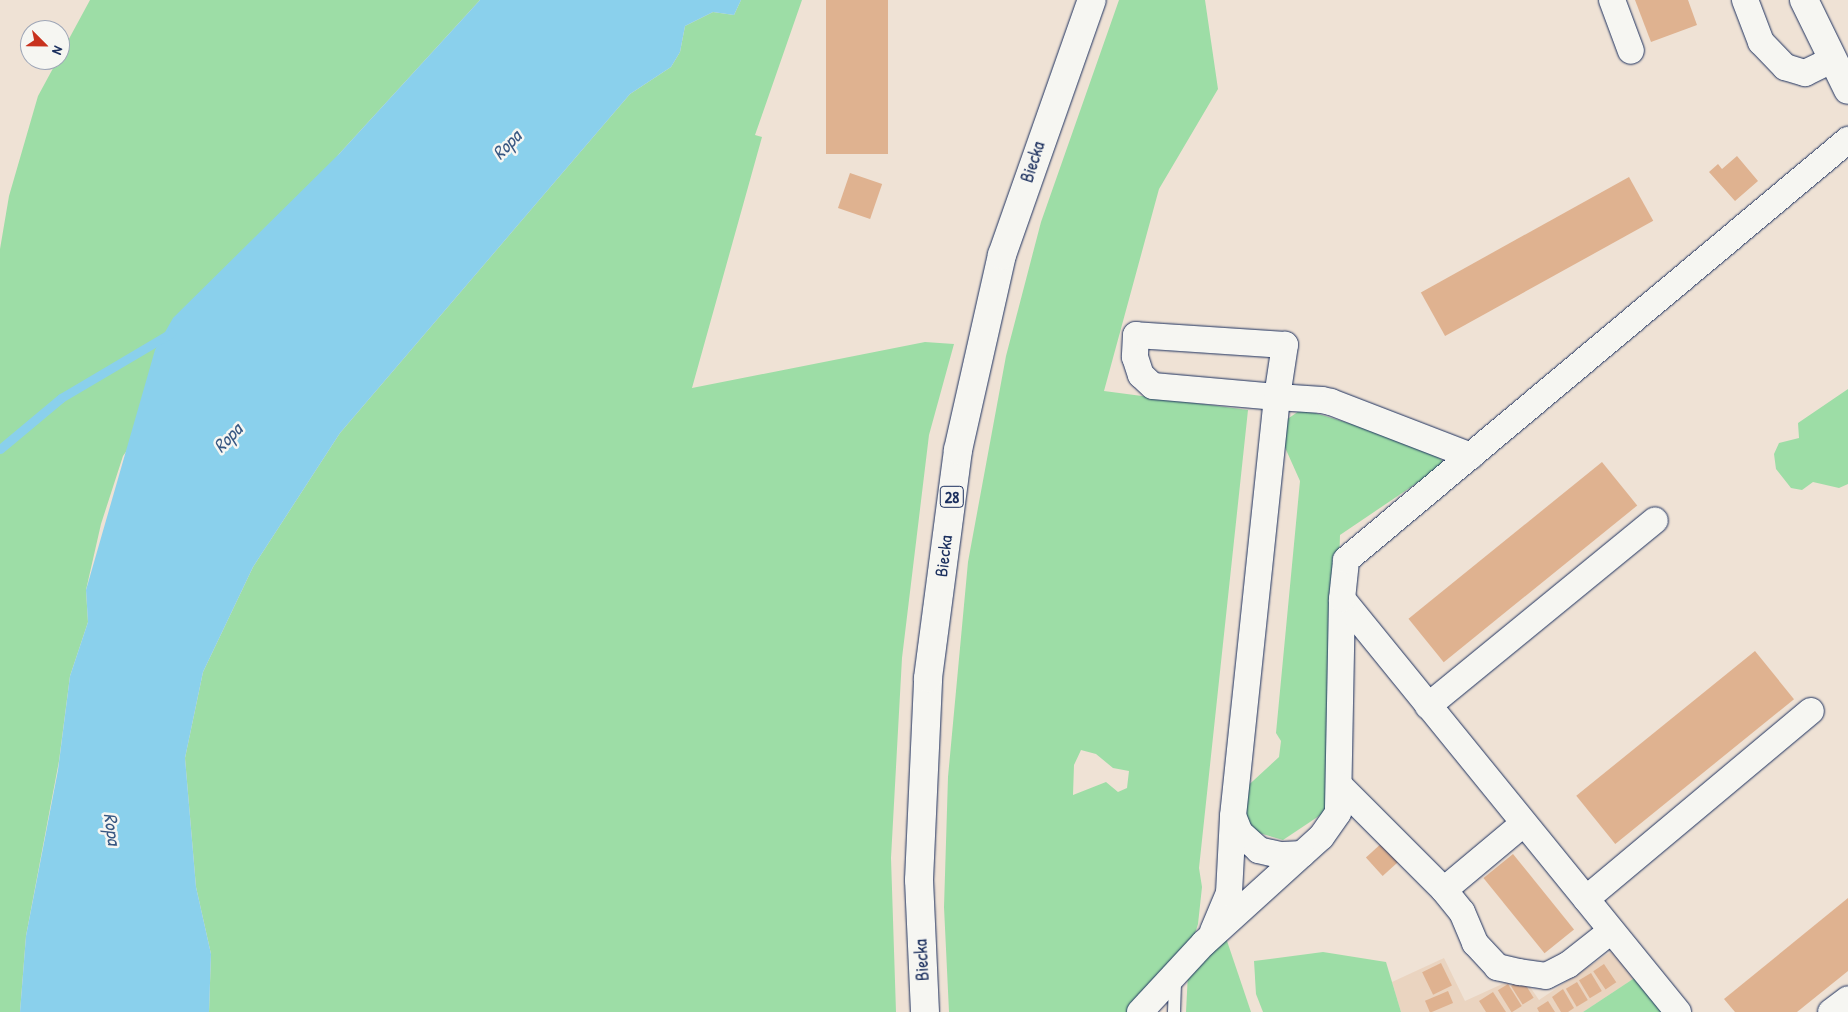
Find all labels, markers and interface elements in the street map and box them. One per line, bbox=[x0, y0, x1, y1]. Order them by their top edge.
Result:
north arrow bbox=[20, 20, 70, 70]
text: N bbox=[48, 44, 69, 58]
water label: Ropa bbox=[488, 126, 526, 164]
street label: Biecka bbox=[1016, 139, 1050, 185]
water label: Ropa bbox=[209, 419, 247, 457]
road number: 28 bbox=[940, 484, 964, 511]
street label: Biecka bbox=[931, 534, 957, 578]
water label: Ropa bbox=[98, 812, 126, 846]
street label: Biecka bbox=[910, 939, 934, 981]

